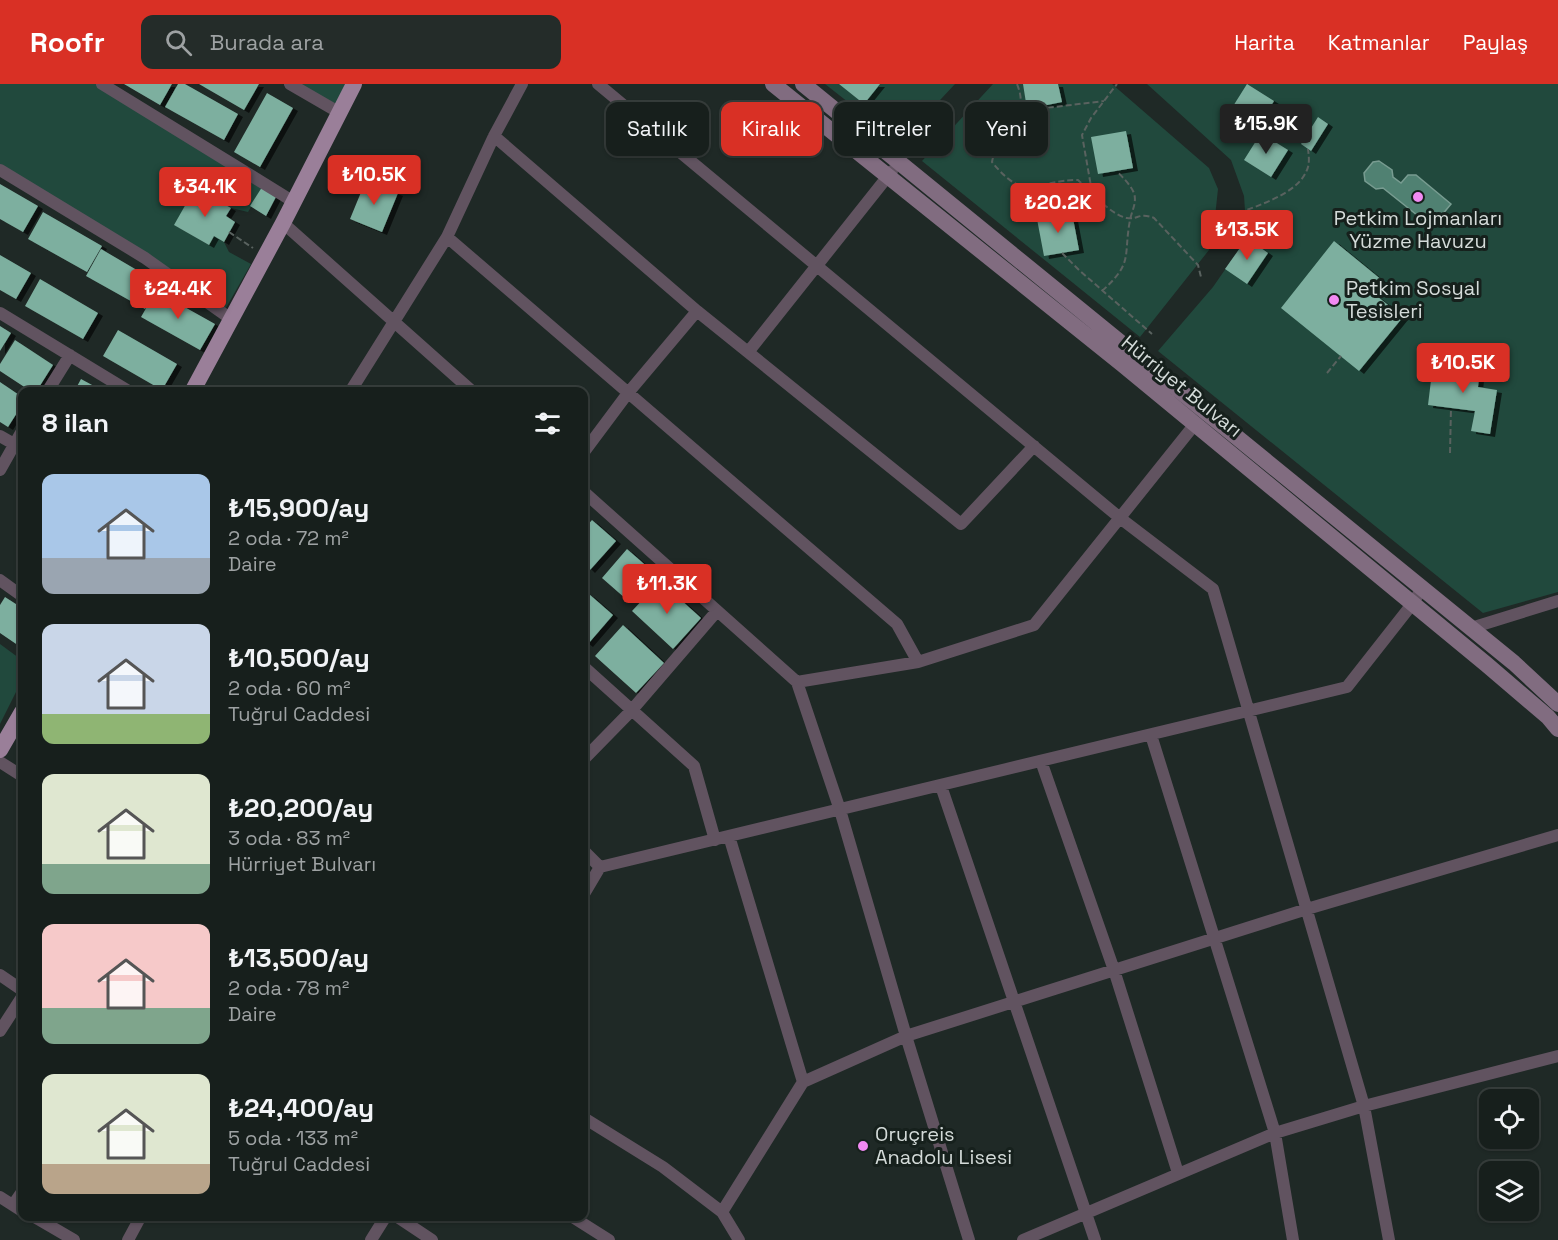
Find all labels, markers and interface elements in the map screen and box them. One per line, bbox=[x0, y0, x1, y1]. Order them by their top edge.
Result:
search box bbox=[141, 15, 561, 69]
text: Roofr bbox=[30, 24, 105, 60]
icon: search bbox=[162, 26, 195, 59]
text: Burada ara bbox=[210, 28, 324, 56]
text: Harita bbox=[1234, 29, 1295, 56]
text: Katmanlar bbox=[1328, 29, 1430, 56]
text: Paylaş bbox=[1463, 29, 1528, 56]
chip: Satılık bbox=[606, 102, 709, 156]
chip: Kiralık bbox=[721, 102, 822, 156]
chip: Filtreler bbox=[834, 102, 953, 156]
chip: Yeni bbox=[965, 102, 1048, 156]
pin: ₺15.9K bbox=[1217, 104, 1315, 155]
text: ₺15.9K bbox=[1234, 110, 1298, 136]
pin: ₺10.5K bbox=[325, 155, 423, 206]
text: ₺10.5K bbox=[342, 161, 406, 187]
pin: ₺34.1K bbox=[156, 167, 254, 218]
text: ₺34.1K bbox=[173, 173, 237, 199]
pin: ₺20.2K bbox=[1009, 183, 1107, 234]
text: ₺20.2K bbox=[1024, 189, 1092, 215]
marker: Petkim Lojmanları Yüzme Havuzu bbox=[1411, 190, 1425, 204]
place label: Petkim Lojmanları Yüzme Havuzu bbox=[1334, 205, 1502, 254]
pin: ₺13.5K bbox=[1198, 210, 1296, 261]
text: ₺13.5K bbox=[1215, 216, 1279, 242]
pin: ₺24.4K bbox=[129, 269, 227, 320]
text: ₺24.4K bbox=[144, 275, 212, 301]
place label: Petkim Sosyal Tesisleri bbox=[1346, 275, 1480, 324]
marker: Petkim Sosyal Tesisleri bbox=[1327, 293, 1341, 307]
street label: Hürriyet Bulvarı bbox=[1116, 329, 1248, 443]
pin: ₺10.5K bbox=[1414, 343, 1512, 394]
text: ₺10.5K bbox=[1431, 349, 1495, 375]
text: 8 ilan bbox=[42, 406, 109, 440]
icon: filters bbox=[531, 407, 564, 440]
text: ₺15,900/ay bbox=[228, 491, 369, 525]
icon: home bbox=[90, 498, 162, 570]
text: 2 oda · 72 m² bbox=[228, 525, 349, 551]
text: Daire bbox=[228, 551, 277, 577]
pin: ₺11.3K bbox=[618, 564, 716, 615]
text: ₺11.3K bbox=[636, 570, 698, 596]
text: ₺10,500/ay bbox=[228, 641, 370, 675]
icon: home bbox=[90, 648, 162, 720]
text: 2 oda · 60 m² bbox=[228, 675, 351, 701]
text: Tuğrul Caddesi bbox=[228, 701, 370, 727]
text: ₺20,200/ay bbox=[228, 791, 373, 825]
icon: home bbox=[90, 798, 162, 870]
text: 3 oda · 83 m² bbox=[228, 825, 350, 851]
text: Hürriyet Bulvarı bbox=[228, 851, 376, 877]
text: ₺13,500/ay bbox=[228, 941, 369, 975]
icon: home bbox=[90, 948, 162, 1020]
text: 2 oda · 78 m² bbox=[228, 975, 349, 1001]
text: Daire bbox=[228, 1001, 277, 1027]
map controls bbox=[1479, 1089, 1539, 1221]
button: locate bbox=[1479, 1089, 1539, 1149]
text: ₺24,400/ay bbox=[228, 1091, 374, 1125]
icon: home bbox=[90, 1098, 162, 1170]
place label: Oruçreis Anadolu Lisesi bbox=[875, 1121, 1012, 1170]
text: 5 oda · 133 m² bbox=[228, 1125, 358, 1151]
marker: Oruçreis Anadolu Lisesi bbox=[856, 1139, 870, 1153]
text: Tuğrul Caddesi bbox=[228, 1151, 370, 1177]
button: layers bbox=[1479, 1161, 1539, 1221]

